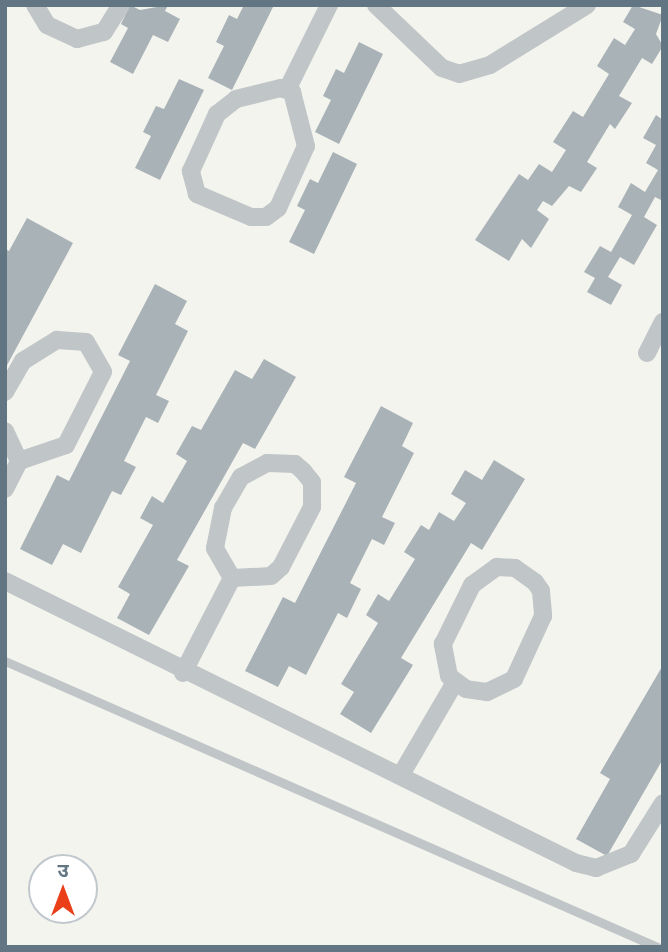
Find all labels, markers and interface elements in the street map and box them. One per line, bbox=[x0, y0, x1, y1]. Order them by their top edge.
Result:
north arrow bbox=[28, 854, 98, 924]
text: उ bbox=[57, 857, 69, 883]

